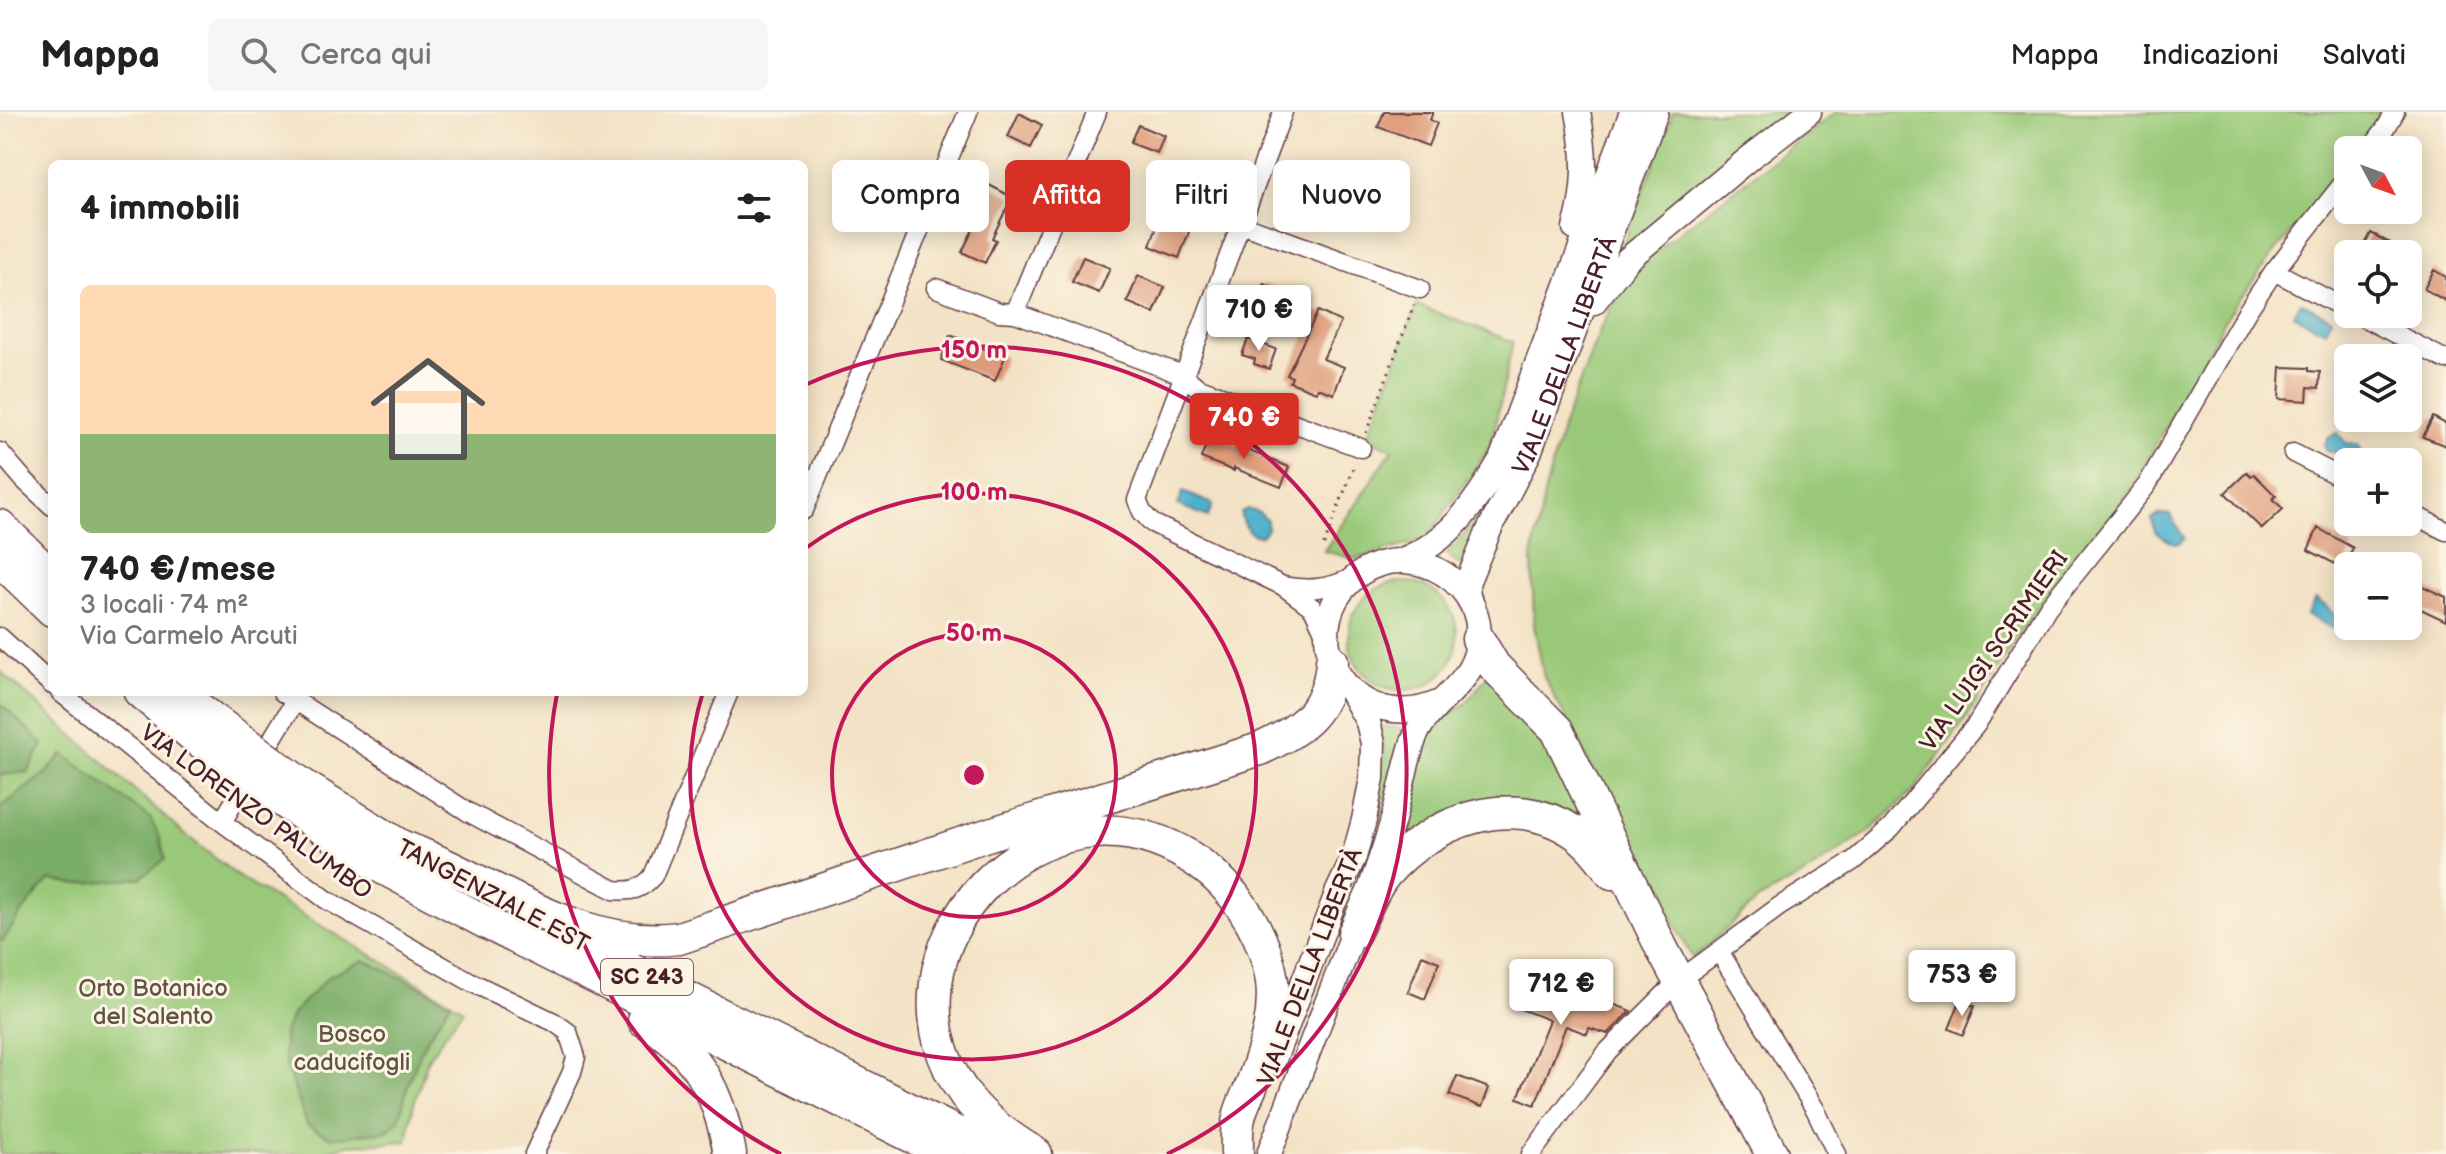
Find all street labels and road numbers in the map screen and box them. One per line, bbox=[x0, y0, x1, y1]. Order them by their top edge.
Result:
street label: VIALE DELLA LIBERTÀ bbox=[1506, 232, 1623, 480]
street label: VIA LUIGI SCRIMIERI bbox=[1914, 545, 2074, 757]
street label: VIA LORENZO PALUMBO bbox=[135, 718, 377, 906]
street label: TANGENZIALE EST bbox=[392, 833, 595, 959]
street label: VIALE DELLA LIBERTÀ bbox=[1250, 843, 1369, 1090]
road number: SC 243 bbox=[601, 959, 693, 995]

